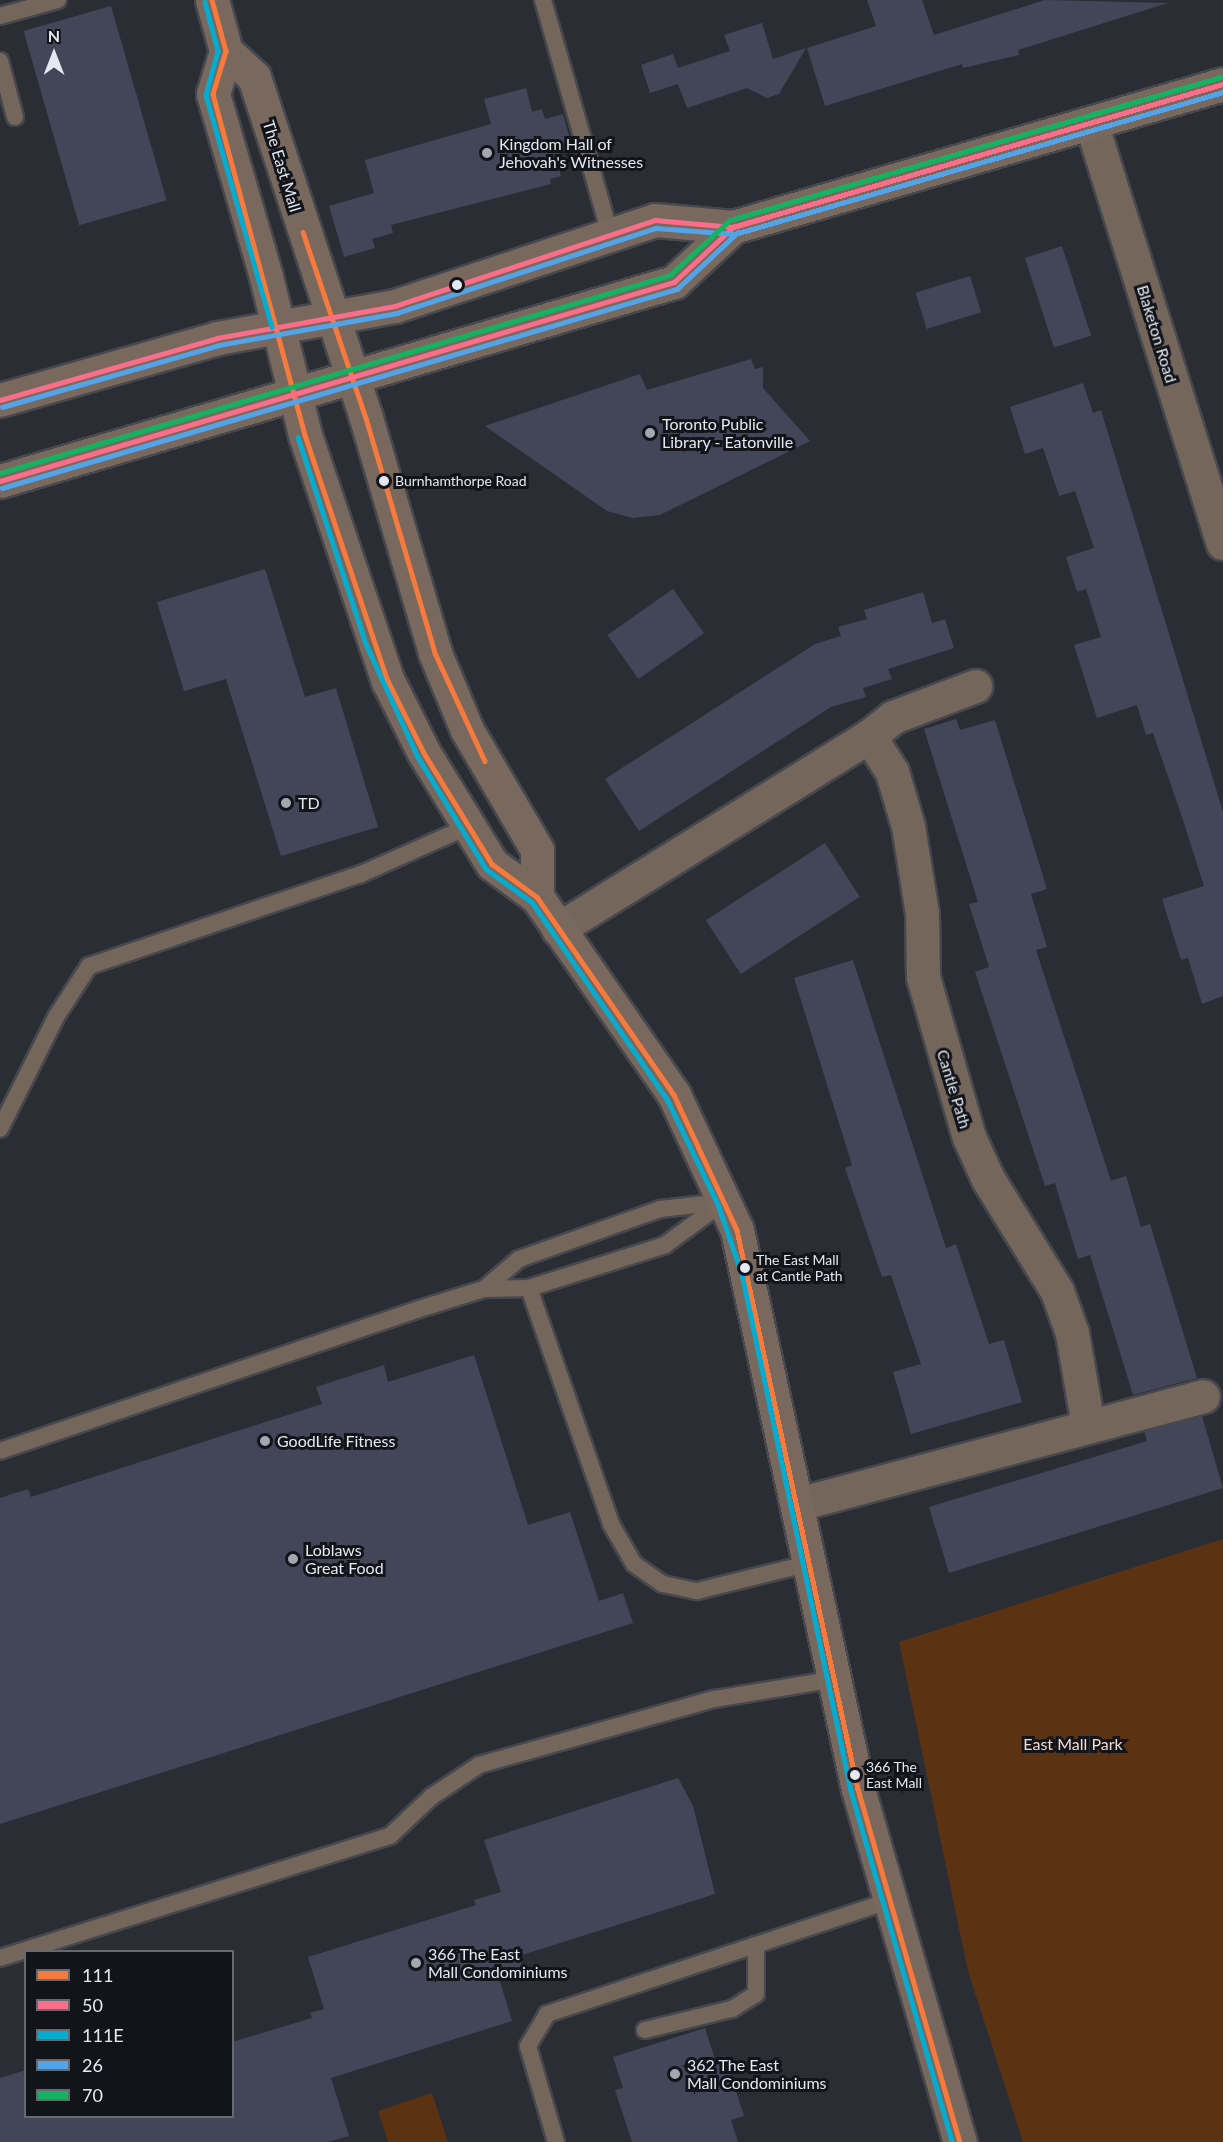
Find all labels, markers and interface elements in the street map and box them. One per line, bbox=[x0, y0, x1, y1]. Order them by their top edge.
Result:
north arrow bbox=[24, 24, 84, 84]
text: N bbox=[48, 26, 60, 45]
street label: The East Mall bbox=[259, 118, 305, 214]
place label: Kingdom Hall of Jehovah's Witnesses bbox=[499, 134, 643, 172]
marker: Kingdom Hall of Jehovah's Witnesses bbox=[480, 146, 494, 160]
unlabelled marker bbox=[451, 279, 463, 291]
street label: Blaketon Road bbox=[1133, 283, 1181, 385]
place label: Toronto Public Library - Eatonville bbox=[662, 414, 793, 452]
marker: Toronto Public Library - Eatonville bbox=[643, 426, 657, 440]
place label: Burnhamthorpe Road bbox=[395, 473, 527, 489]
marker: Burnhamthorpe Road bbox=[378, 475, 390, 487]
place label: TD bbox=[298, 793, 320, 813]
marker: TD bbox=[279, 796, 293, 810]
street label: Cantle Path bbox=[933, 1047, 975, 1131]
place label: The East Mall at Cantle Path bbox=[756, 1252, 843, 1284]
marker: The East Mall at Cantle Path bbox=[739, 1262, 751, 1274]
place label: GoodLife Fitness bbox=[277, 1431, 395, 1451]
marker: GoodLife Fitness bbox=[258, 1434, 272, 1448]
place label: Loblaws Great Food bbox=[305, 1540, 384, 1578]
marker: Loblaws Great Food bbox=[286, 1552, 300, 1566]
park label: East Mall Park bbox=[1023, 1734, 1123, 1754]
place label: 366 The East Mall bbox=[866, 1759, 922, 1792]
marker: 366 The East Mall bbox=[849, 1769, 861, 1781]
place label: 366 The East Mall Condominiums bbox=[428, 1944, 568, 1982]
legend bbox=[24, 1950, 234, 2118]
marker: 366 The East Mall Condominiums bbox=[409, 1956, 423, 1970]
text: 111 bbox=[82, 1964, 113, 1986]
text: 50 bbox=[82, 1994, 103, 2016]
text: 111E bbox=[82, 2024, 124, 2046]
text: 26 bbox=[82, 2054, 103, 2076]
place label: 362 The East Mall Condominiums bbox=[687, 2055, 827, 2093]
marker: 362 The East Mall Condominiums bbox=[668, 2067, 682, 2081]
text: 70 bbox=[82, 2084, 103, 2106]

